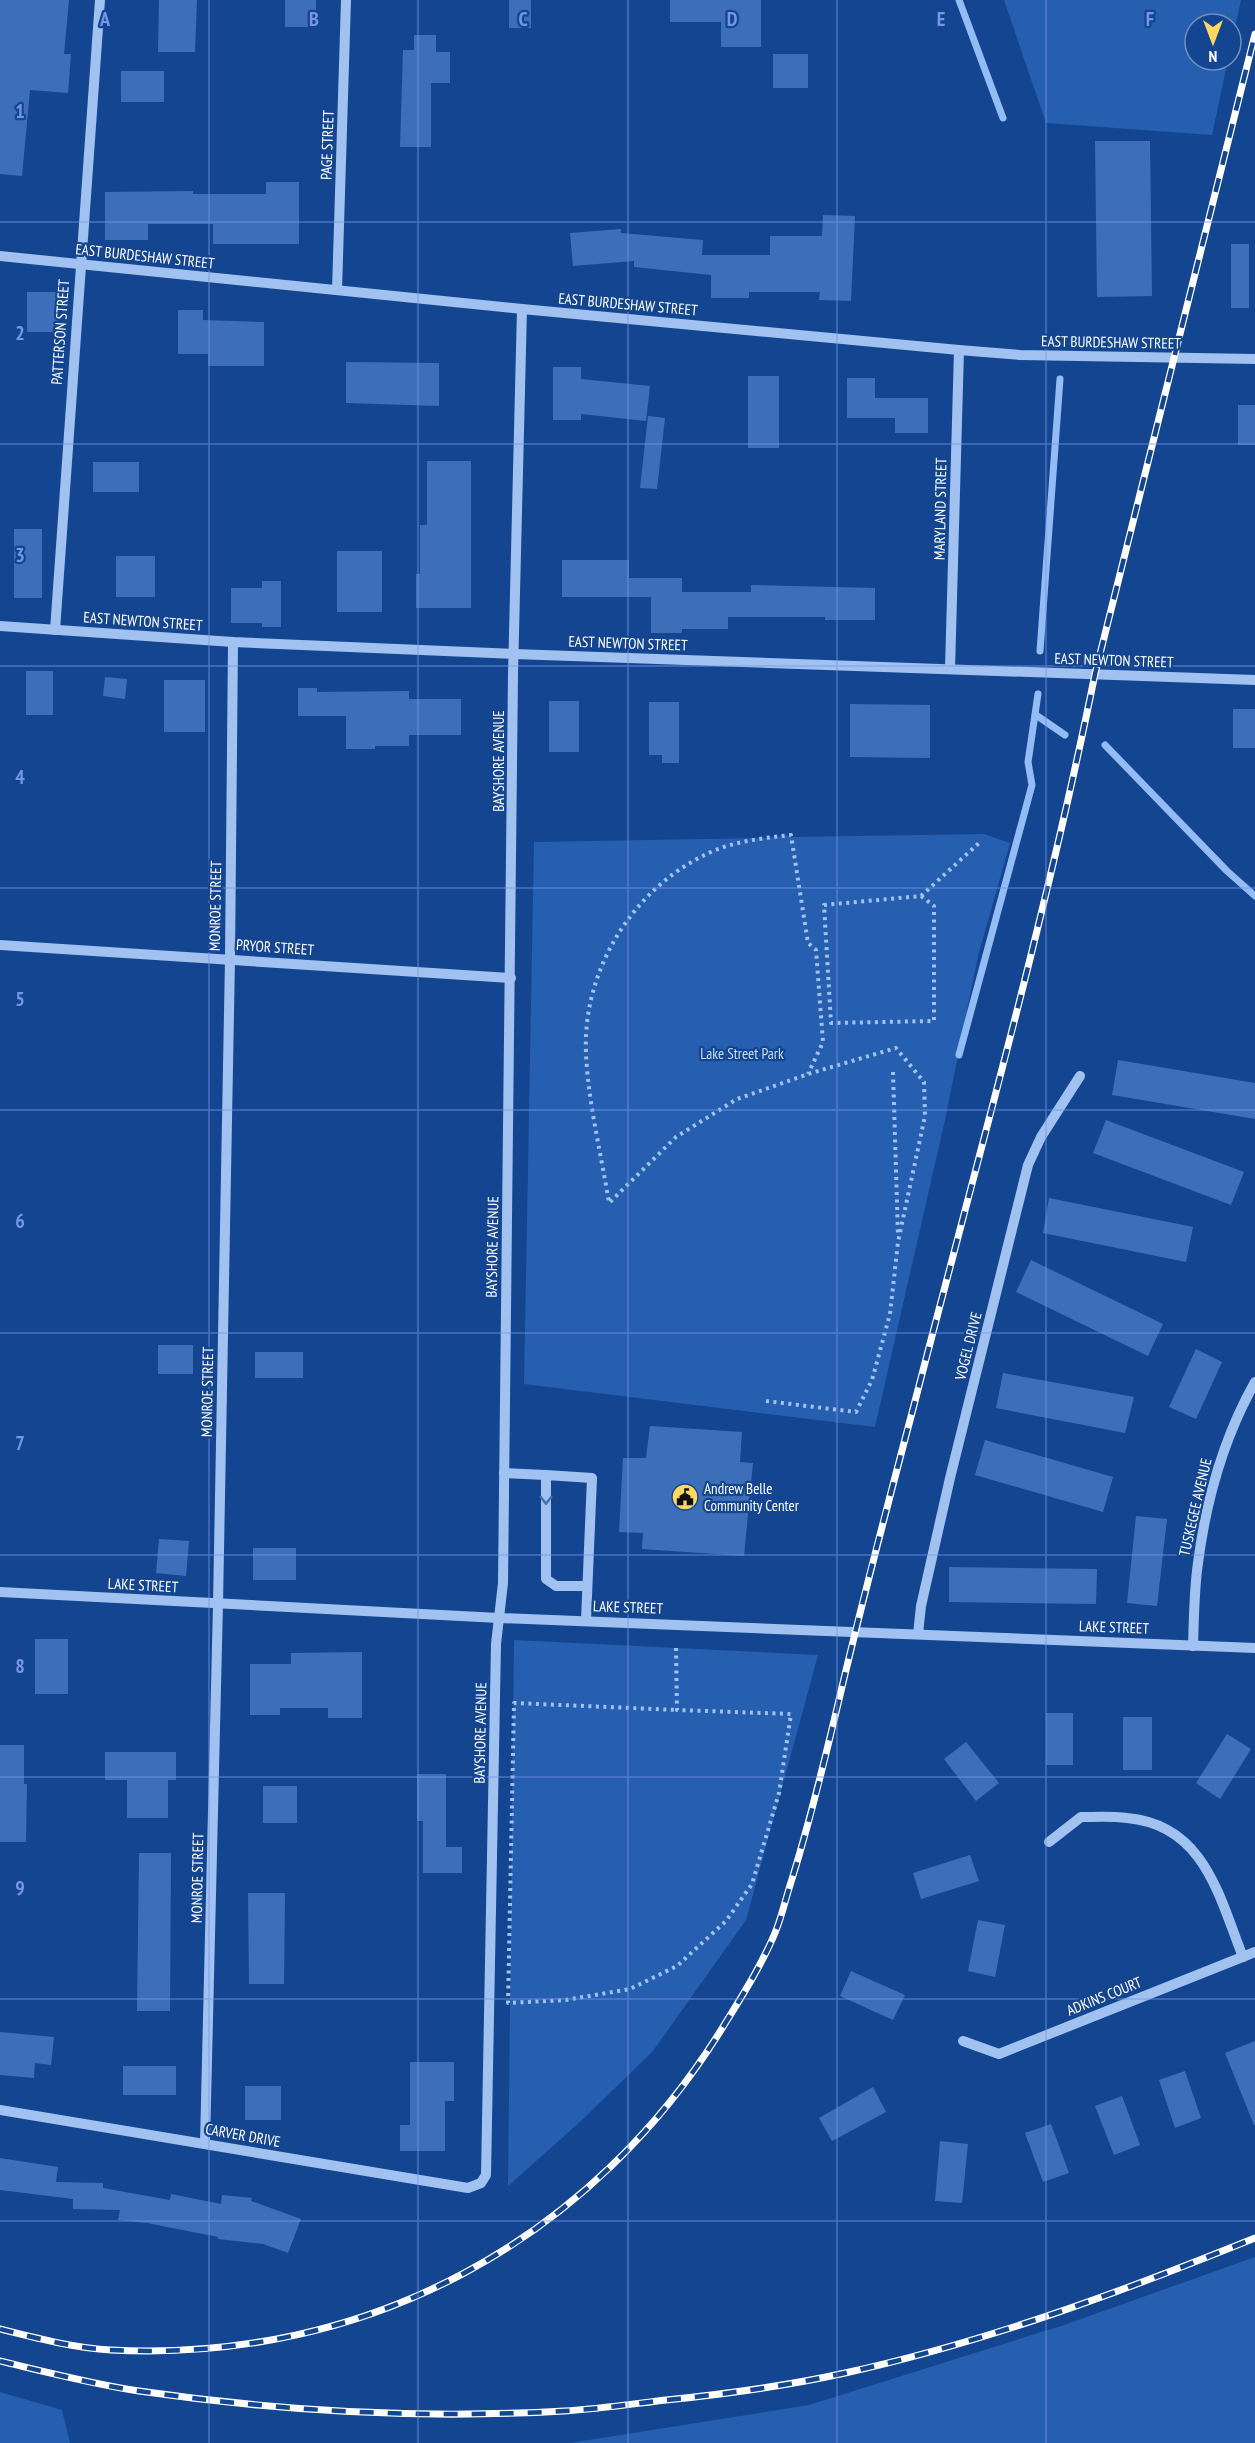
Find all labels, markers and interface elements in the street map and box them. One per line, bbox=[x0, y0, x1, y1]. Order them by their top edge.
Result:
text: A bbox=[99, 6, 111, 32]
text: B bbox=[309, 6, 319, 32]
text: C bbox=[518, 6, 528, 32]
text: D bbox=[727, 6, 738, 32]
text: E bbox=[937, 6, 945, 32]
text: F bbox=[1146, 6, 1154, 32]
north arrow bbox=[1183, 12, 1243, 72]
text: N bbox=[1209, 47, 1217, 67]
text: 1 bbox=[15, 98, 25, 124]
street label: PAGE STREET bbox=[316, 110, 338, 180]
street label: EAST BURDESHAW STREET bbox=[74, 239, 216, 273]
street label: PATTERSON STREET bbox=[47, 278, 73, 385]
street label: EAST BURDESHAW STREET bbox=[558, 288, 699, 320]
text: 2 bbox=[15, 320, 25, 346]
street label: EAST BURDESHAW STREET bbox=[1041, 331, 1181, 353]
street label: MARYLAND STREET bbox=[930, 457, 950, 560]
text: 3 bbox=[15, 542, 25, 568]
street label: EAST NEWTON STREET bbox=[83, 607, 203, 635]
street label: EAST NEWTON STREET bbox=[568, 631, 688, 655]
street label: EAST NEWTON STREET bbox=[1054, 648, 1174, 672]
street label: BAYSHORE AVENUE bbox=[489, 710, 508, 812]
text: 4 bbox=[15, 764, 25, 790]
street label: MONROE STREET bbox=[205, 860, 225, 951]
street label: PRYOR STREET bbox=[235, 935, 315, 959]
text: 5 bbox=[15, 986, 25, 1012]
park label: Lake Street Park bbox=[700, 1044, 784, 1063]
street label: BAYSHORE AVENUE bbox=[482, 1196, 502, 1298]
text: 6 bbox=[15, 1208, 25, 1234]
street label: VOGEL DRIVE bbox=[950, 1310, 986, 1383]
street label: MONROE STREET bbox=[197, 1346, 217, 1437]
text: 7 bbox=[15, 1430, 25, 1456]
street label: TUSKEGEE AVENUE bbox=[1174, 1456, 1216, 1558]
place label: Andrew Belle Community Center bbox=[704, 1479, 800, 1515]
public building icon: Andrew Belle Community Center bbox=[670, 1482, 700, 1512]
one-way arrow bbox=[540, 1496, 552, 1505]
street label: LAKE STREET bbox=[107, 1574, 179, 1596]
street label: LAKE STREET bbox=[593, 1596, 664, 1618]
street label: LAKE STREET bbox=[1079, 1616, 1150, 1638]
text: 8 bbox=[15, 1653, 25, 1679]
street label: BAYSHORE AVENUE bbox=[470, 1682, 490, 1784]
street label: MONROE STREET bbox=[187, 1832, 207, 1923]
text: 9 bbox=[15, 1875, 25, 1901]
street label: ADKINS COURT bbox=[1064, 1972, 1145, 2020]
street label: CARVER DRIVE bbox=[204, 2119, 282, 2151]

